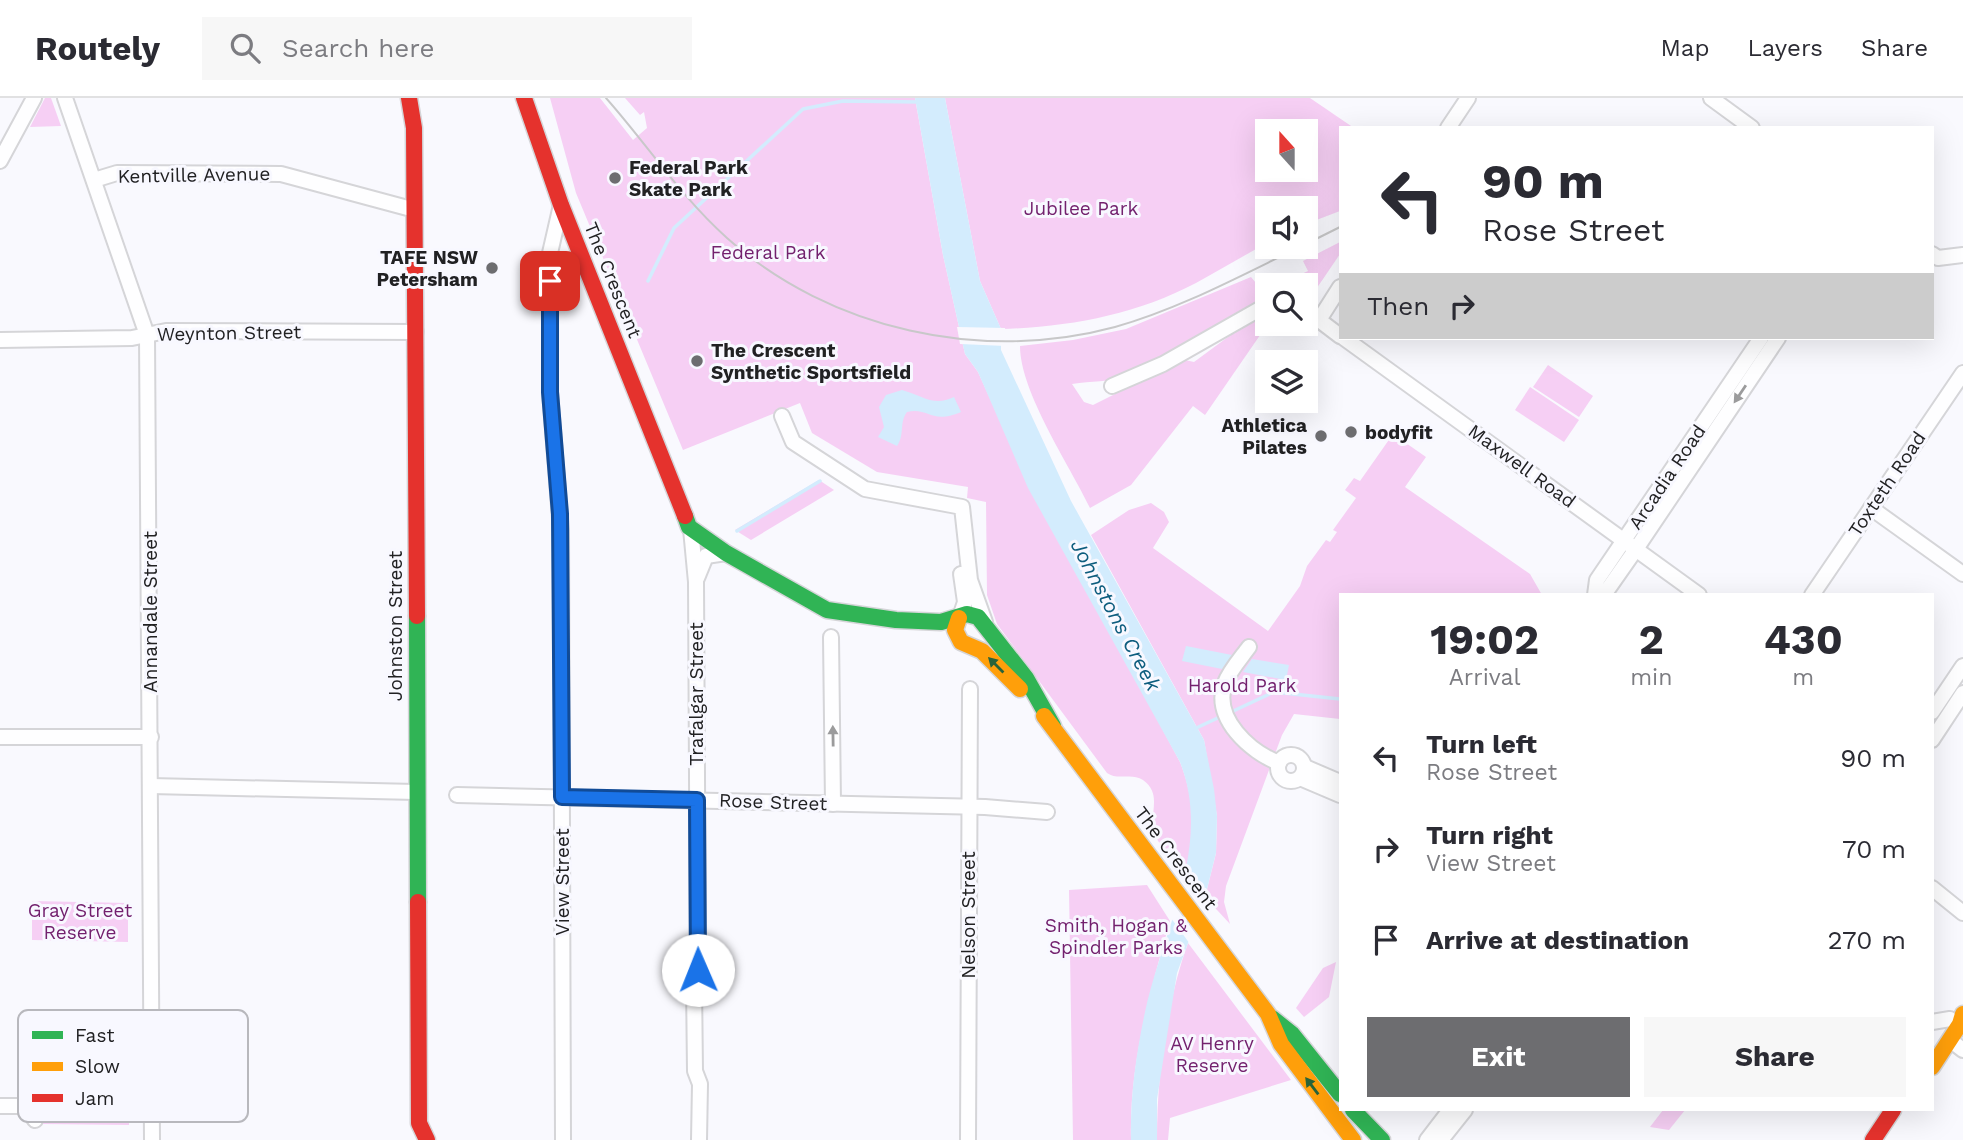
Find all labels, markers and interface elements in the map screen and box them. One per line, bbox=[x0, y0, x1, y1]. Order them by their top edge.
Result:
search box bbox=[202, 17, 692, 80]
text: Routely bbox=[35, 29, 160, 68]
icon: search bbox=[226, 29, 264, 67]
text: Search here bbox=[282, 33, 434, 63]
text: Map bbox=[1661, 34, 1709, 62]
text: Layers bbox=[1747, 34, 1823, 62]
text: Share bbox=[1861, 34, 1928, 62]
north arrow bbox=[1255, 119, 1318, 182]
map controls bbox=[1255, 119, 1318, 413]
text: 90 m bbox=[1482, 152, 1604, 210]
icon: left bbox=[1367, 154, 1458, 245]
place label: Federal Park Skate Park bbox=[629, 156, 748, 201]
street label: Kentville Avenue bbox=[117, 162, 271, 188]
marker: Federal Park Skate Park bbox=[607, 170, 623, 186]
button: sound bbox=[1255, 196, 1318, 259]
park label: Jubilee Park bbox=[1024, 197, 1138, 220]
text: Rose Street bbox=[1482, 211, 1665, 249]
street label: The Crescent bbox=[579, 219, 647, 341]
park label: Federal Park bbox=[710, 241, 826, 264]
place label: TAFE NSW Petersham bbox=[377, 246, 478, 291]
pin bbox=[520, 251, 580, 311]
marker: TAFE NSW Petersham bbox=[484, 260, 500, 276]
icon: arrive bbox=[531, 262, 569, 300]
button: search bbox=[1255, 273, 1318, 336]
icon: right bbox=[1443, 287, 1481, 325]
text: Then bbox=[1367, 291, 1429, 321]
street label: Weynton Street bbox=[157, 320, 301, 346]
place label: The Crescent Synthetic Sportsfield bbox=[711, 339, 911, 384]
button: layers bbox=[1255, 350, 1318, 413]
marker: The Crescent Synthetic Sportsfield bbox=[689, 353, 705, 369]
one-way arrow bbox=[1733, 385, 1747, 403]
place label: Athletica Pilates bbox=[1222, 414, 1307, 459]
street label: Maxwell Road bbox=[1464, 419, 1580, 513]
street label: Arcadia Road bbox=[1623, 420, 1711, 534]
place label: bodyfit bbox=[1365, 421, 1433, 444]
marker: bodyfit bbox=[1343, 424, 1359, 440]
street label: Toxteth Road bbox=[1843, 427, 1931, 541]
marker: Athletica Pilates bbox=[1313, 428, 1329, 444]
street label: Annandale Street bbox=[139, 531, 162, 693]
water label: Johnstons Creek bbox=[1065, 535, 1167, 696]
street label: Johnston Street bbox=[384, 551, 407, 701]
text: 19:02 bbox=[1430, 615, 1539, 664]
text: 2 bbox=[1639, 615, 1664, 664]
text: 430 bbox=[1764, 615, 1843, 664]
street label: Trafalgar Street bbox=[685, 622, 708, 766]
one-way arrow bbox=[988, 656, 1005, 673]
text: Arrival bbox=[1449, 664, 1520, 691]
text: min bbox=[1630, 664, 1672, 691]
text: m bbox=[1792, 664, 1814, 691]
park label: Harold Park bbox=[1188, 674, 1296, 697]
one-way arrow bbox=[827, 725, 838, 747]
text: Turn left bbox=[1426, 729, 1537, 759]
icon: left bbox=[1367, 739, 1405, 777]
text: 90 m bbox=[1840, 743, 1906, 773]
text: Rose Street bbox=[1426, 759, 1557, 786]
street label: Rose Street bbox=[718, 789, 828, 815]
street label: The Crescent bbox=[1130, 802, 1222, 914]
text: Turn right bbox=[1426, 820, 1553, 850]
street label: View Street bbox=[551, 828, 574, 936]
icon: right bbox=[1367, 830, 1405, 868]
text: 70 m bbox=[1842, 834, 1906, 864]
text: View Street bbox=[1426, 850, 1556, 877]
street label: Nelson Street bbox=[957, 851, 980, 979]
park label: Gray Street Reserve bbox=[28, 899, 132, 944]
park label: Smith, Hogan & Spindler Parks bbox=[1045, 914, 1187, 959]
icon: arrive bbox=[1367, 921, 1405, 959]
text: Arrive at destination bbox=[1426, 925, 1689, 955]
text: 270 m bbox=[1827, 925, 1906, 955]
position arrow bbox=[661, 933, 735, 1007]
legend bbox=[18, 1010, 248, 1122]
button: Exit bbox=[1367, 1017, 1630, 1097]
button: Share bbox=[1644, 1017, 1906, 1097]
text: Fast bbox=[75, 1024, 114, 1047]
park label: AV Henry Reserve bbox=[1170, 1032, 1254, 1077]
text: Slow bbox=[75, 1055, 120, 1078]
one-way arrow bbox=[1305, 1077, 1320, 1095]
text: Jam bbox=[75, 1087, 114, 1110]

